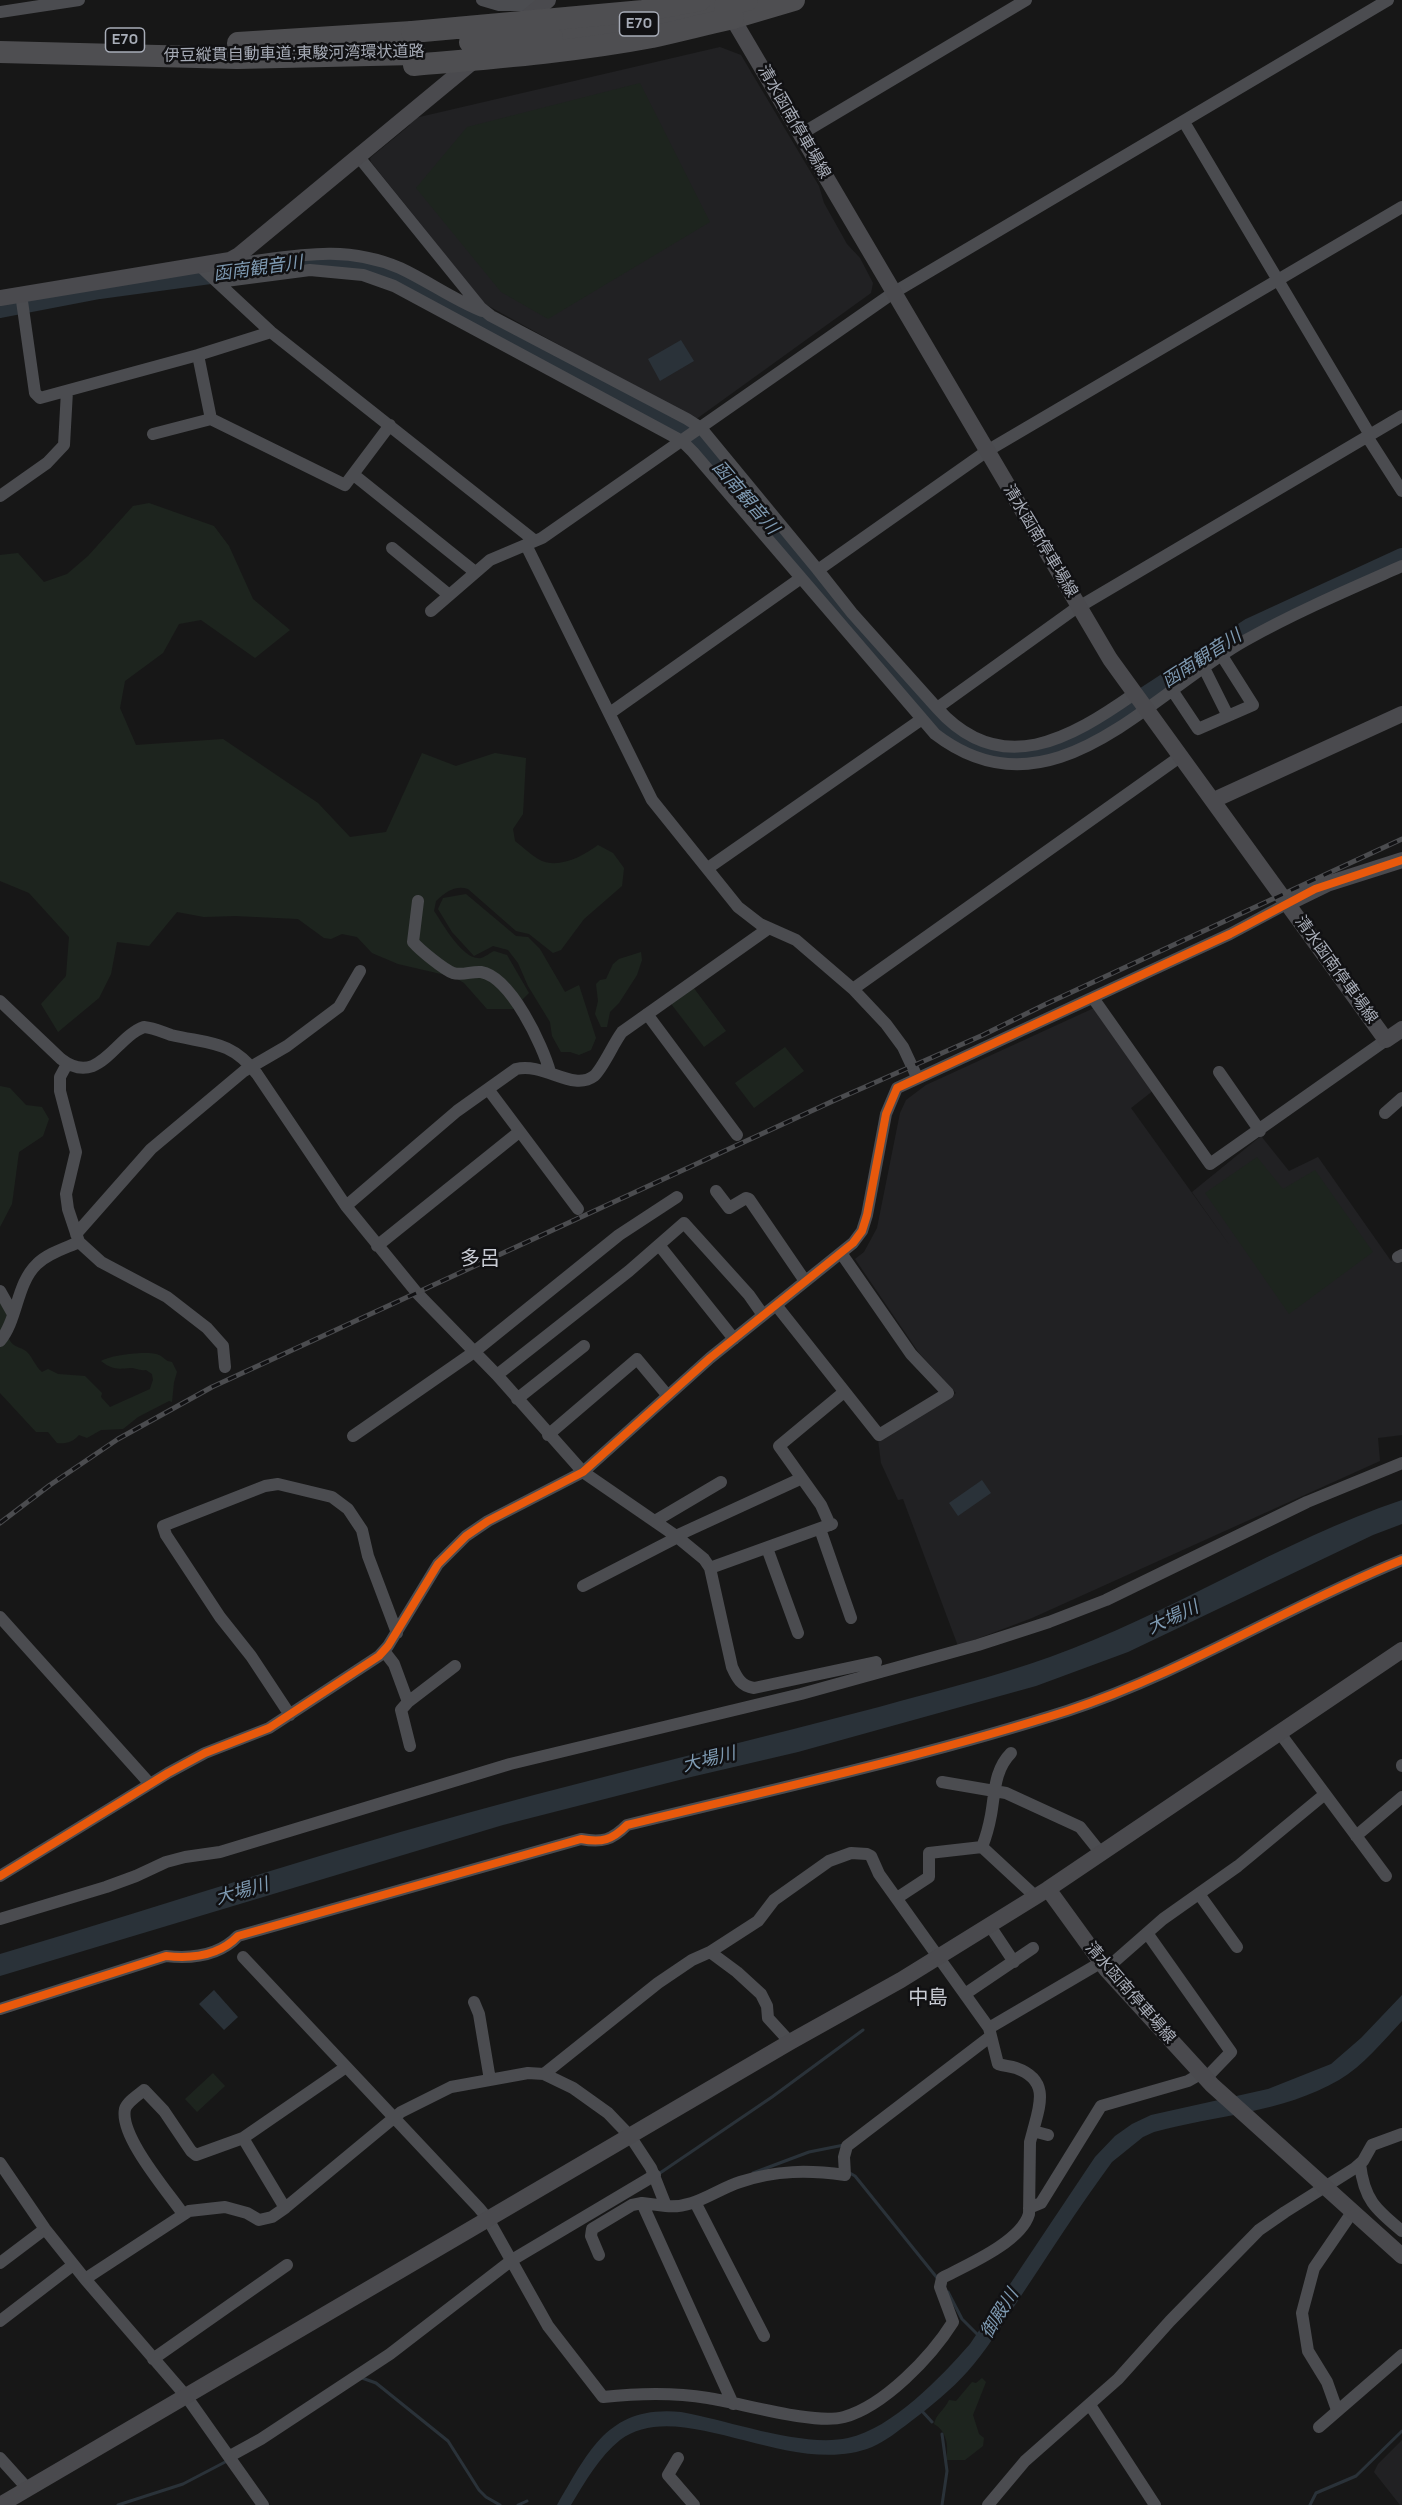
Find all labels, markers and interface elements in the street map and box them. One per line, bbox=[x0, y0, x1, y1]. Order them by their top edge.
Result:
road number: E70 bbox=[620, 12, 658, 36]
road number: E70 bbox=[106, 28, 144, 52]
street label: 伊豆縦貫自動車道;東駿河湾環状道路 bbox=[163, 42, 425, 66]
street label: 清水函南停車場線 bbox=[754, 62, 834, 182]
water label: 函南観音川 bbox=[212, 252, 304, 286]
water label: 函南観音川 bbox=[707, 457, 783, 539]
street label: 清水函南停車場線 bbox=[999, 481, 1081, 601]
water label: 函南観音川 bbox=[1158, 625, 1246, 693]
street label: 清水函南停車場線 bbox=[1291, 913, 1381, 1027]
district label: 多呂 bbox=[460, 1247, 500, 1271]
water label: 大場川 bbox=[1144, 1597, 1202, 1639]
water label: 大場川 bbox=[680, 1743, 738, 1777]
water label: 大場川 bbox=[213, 1874, 271, 1910]
street label: 清水函南停車場線 bbox=[1081, 1938, 1179, 2048]
district label: 中島 bbox=[908, 1986, 948, 2010]
water label: 御殿川 bbox=[977, 2285, 1023, 2343]

